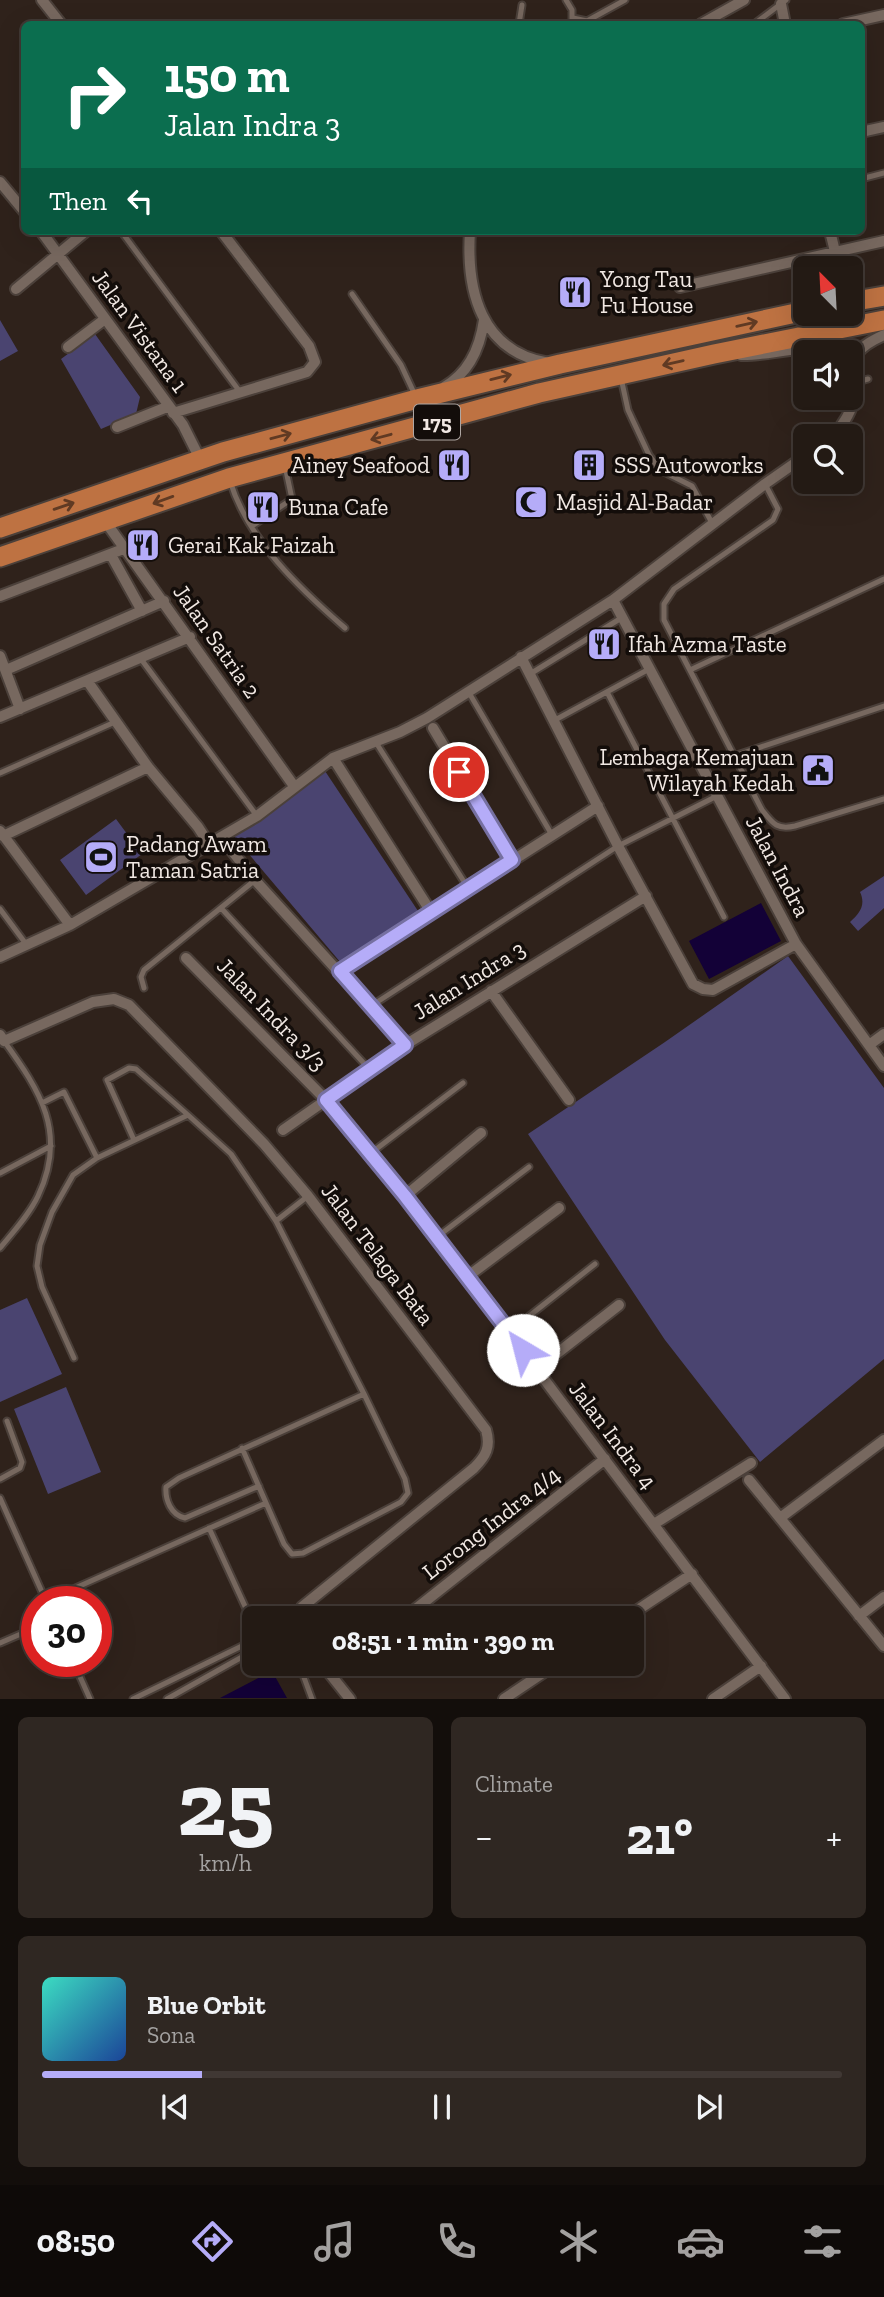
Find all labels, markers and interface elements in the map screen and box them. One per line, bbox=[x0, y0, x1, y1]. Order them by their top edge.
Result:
text: 150 m bbox=[164, 46, 290, 105]
icon: right bbox=[49, 49, 140, 140]
text: Jalan Indra 3 bbox=[164, 106, 341, 144]
icon: left bbox=[121, 182, 159, 220]
text: Then bbox=[49, 185, 107, 217]
north arrow bbox=[793, 256, 863, 326]
map controls bbox=[793, 256, 863, 494]
street label: Jalan Vistana 1 bbox=[86, 264, 194, 398]
place label: Yong Tau Fu House bbox=[599, 265, 693, 319]
restaurant icon: Yong Tau Fu House bbox=[556, 273, 594, 311]
one-way arrow bbox=[735, 316, 758, 330]
button: sound bbox=[793, 340, 863, 410]
one-way arrow bbox=[662, 357, 685, 370]
one-way arrow bbox=[489, 370, 512, 383]
road number: 175 bbox=[414, 404, 460, 440]
button: search bbox=[793, 424, 863, 494]
one-way arrow bbox=[269, 429, 292, 442]
one-way arrow bbox=[370, 431, 393, 444]
restaurant icon: Ainey Seafood bbox=[435, 446, 473, 484]
building icon: SSS Autoworks bbox=[570, 446, 608, 484]
place label: Ainey Seafood bbox=[291, 451, 430, 479]
place label: SSS Autoworks bbox=[614, 451, 764, 479]
mosque icon: Masjid Al-Badar bbox=[512, 483, 550, 521]
restaurant icon: Buna Cafe bbox=[244, 488, 282, 526]
place label: Masjid Al-Badar bbox=[556, 488, 713, 516]
place label: Buna Cafe bbox=[288, 493, 388, 521]
one-way arrow bbox=[152, 494, 174, 507]
one-way arrow bbox=[53, 499, 75, 511]
restaurant icon: Gerai Kak Faizah bbox=[124, 526, 162, 564]
place label: Gerai Kak Faizah bbox=[168, 531, 335, 559]
street label: Jalan Satria 2 bbox=[167, 579, 267, 703]
restaurant icon: Ifah Azma Taste bbox=[585, 625, 623, 663]
place label: Ifah Azma Taste bbox=[628, 630, 787, 658]
pin bbox=[429, 742, 489, 802]
place label: Lembaga Kemajuan Wilayah Kedah bbox=[599, 743, 794, 797]
public building icon: Lembaga Kemajuan Wilayah Kedah bbox=[799, 751, 837, 789]
icon: arrive bbox=[440, 753, 478, 791]
street label: Jalan Indra bbox=[740, 811, 816, 921]
place label: Padang Awam Taman Satria bbox=[126, 830, 267, 884]
sports icon: Padang Awam Taman Satria bbox=[82, 838, 120, 876]
street label: Jalan Indra 3 bbox=[408, 934, 530, 1026]
street label: Jalan Indra 3/3 bbox=[211, 952, 333, 1076]
street label: Jalan Telaga Bata bbox=[315, 1177, 441, 1331]
position arrow bbox=[486, 1313, 560, 1387]
street label: Jalan Indra 4 bbox=[563, 1375, 663, 1495]
street label: Lorong Indra 4/4 bbox=[416, 1460, 566, 1586]
speed limit sign: 30 bbox=[21, 1586, 112, 1677]
text: 08:51 · 1 min · 390 m bbox=[332, 1625, 554, 1657]
text: 25 bbox=[177, 1749, 274, 1858]
text: Climate bbox=[475, 1770, 553, 1798]
text: 21° bbox=[626, 1805, 693, 1867]
text: − bbox=[475, 1814, 493, 1860]
text: + bbox=[826, 1814, 842, 1860]
text: km/h bbox=[199, 1849, 252, 1877]
text: Blue Orbit bbox=[147, 1989, 266, 2021]
text: Sona bbox=[147, 2021, 195, 2049]
icon: previous bbox=[156, 2088, 194, 2126]
icon: pause bbox=[423, 2088, 461, 2126]
icon: next bbox=[690, 2088, 728, 2126]
icon: directions bbox=[188, 2217, 237, 2266]
icon: music bbox=[310, 2217, 359, 2266]
icon: phone bbox=[432, 2217, 481, 2266]
icon: climate bbox=[554, 2217, 603, 2266]
icon: car bbox=[676, 2217, 725, 2266]
icon: filters bbox=[798, 2217, 847, 2266]
text: 08:50 bbox=[37, 2222, 115, 2260]

